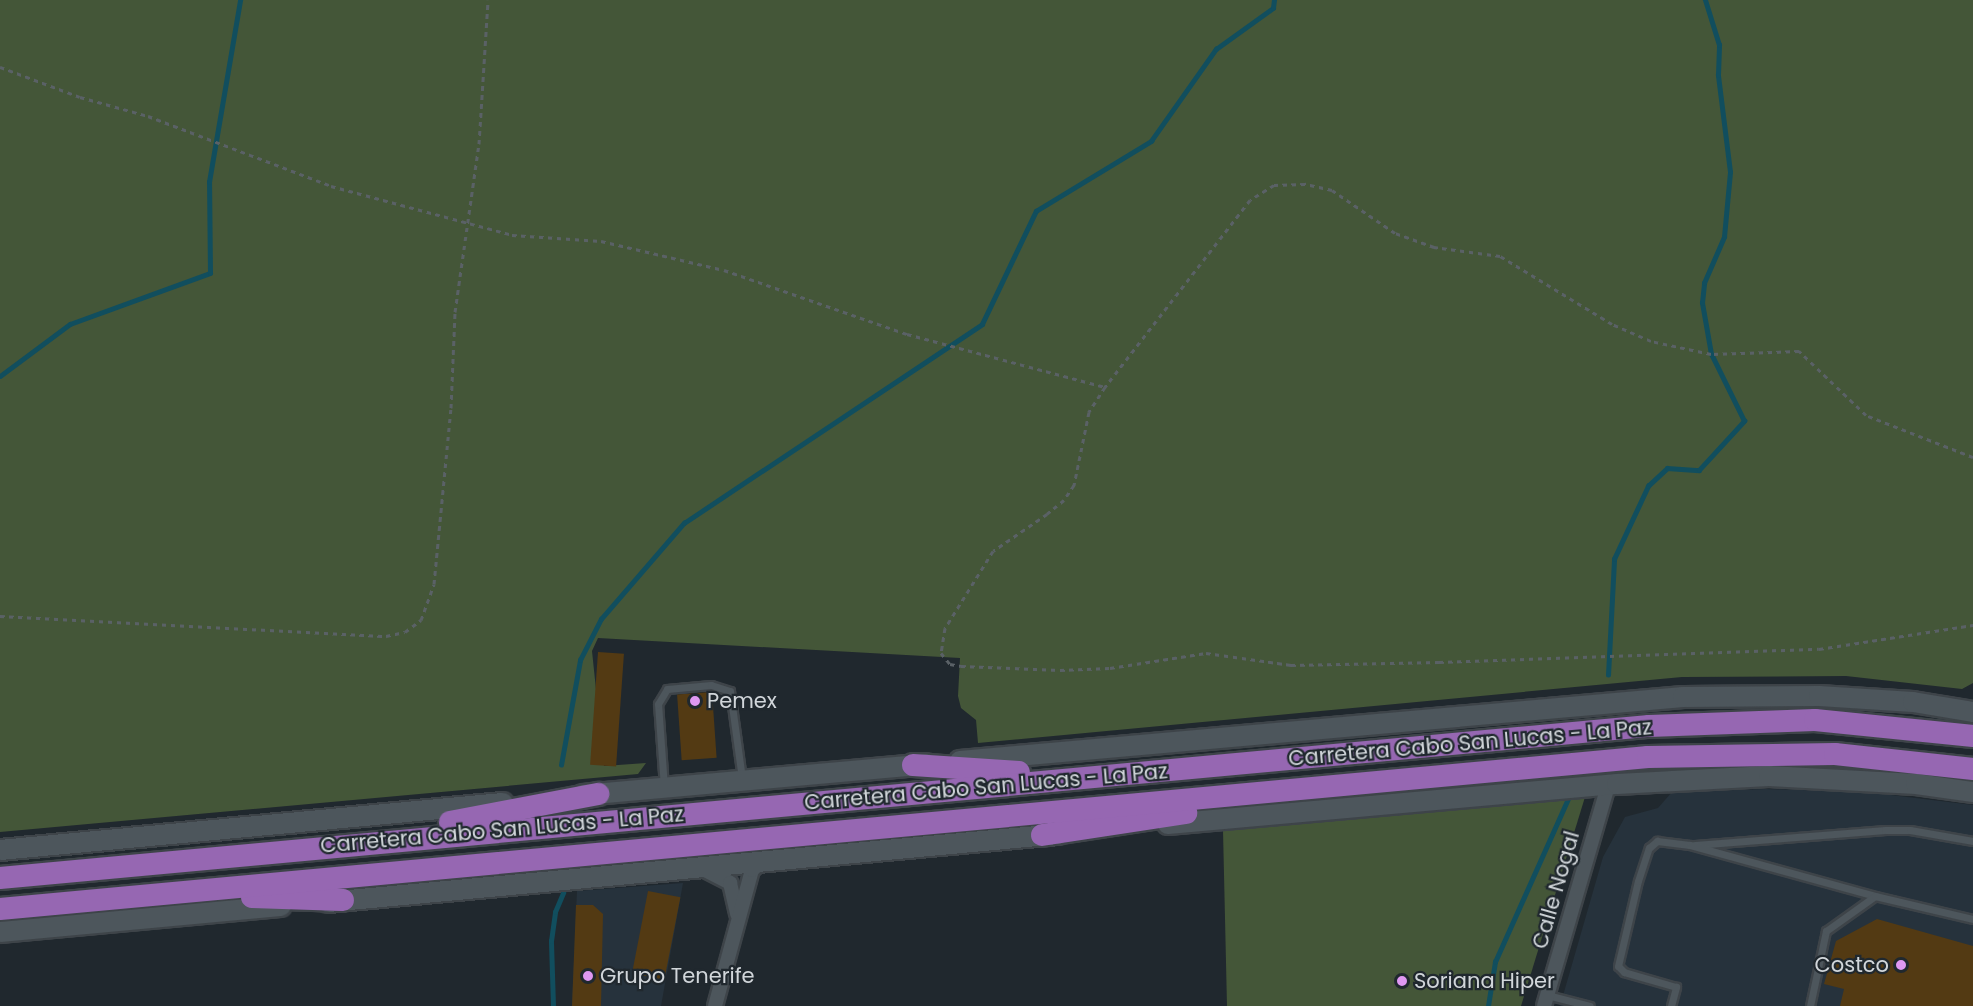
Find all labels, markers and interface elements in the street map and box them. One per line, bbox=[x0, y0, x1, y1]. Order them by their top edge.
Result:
place label: Pemex bbox=[707, 688, 777, 714]
marker: Pemex bbox=[688, 694, 702, 708]
street label: Carretera Cabo San Lucas - La Paz bbox=[1287, 715, 1653, 771]
street label: Carretera Cabo San Lucas - La Paz bbox=[803, 759, 1169, 815]
street label: Carretera Cabo San Lucas - La Paz bbox=[319, 802, 685, 858]
street label: Calle Nogal bbox=[1527, 828, 1585, 952]
place label: Costco bbox=[1815, 952, 1889, 978]
marker: Costco bbox=[1894, 958, 1908, 972]
place label: Grupo Tenerife bbox=[600, 963, 755, 989]
place label: Soriana Hiper bbox=[1414, 968, 1555, 994]
marker: Grupo Tenerife bbox=[581, 969, 595, 983]
marker: Soriana Hiper bbox=[1395, 974, 1409, 988]

